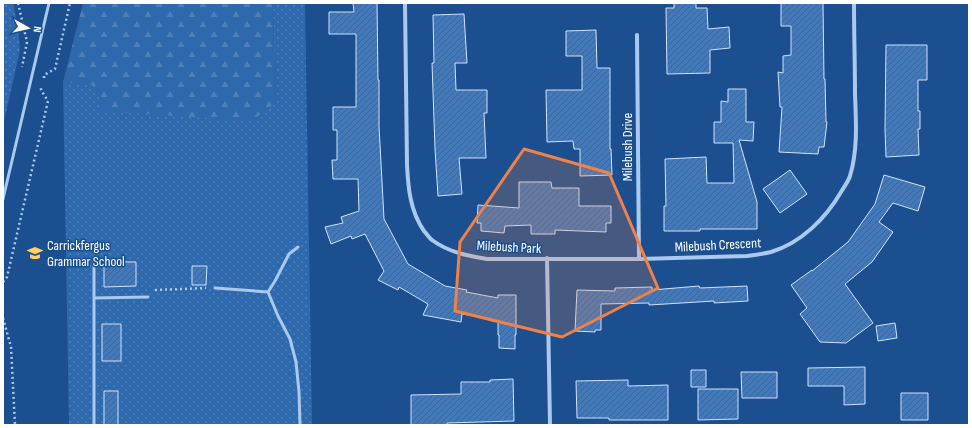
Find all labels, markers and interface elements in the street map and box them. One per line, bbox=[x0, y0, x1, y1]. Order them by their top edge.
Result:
north arrow bbox=[8, 8, 48, 48]
text: N bbox=[31, 26, 44, 33]
street label: Milebush Drive bbox=[619, 113, 636, 181]
street label: Milebush Crescent bbox=[674, 234, 762, 256]
place label: Carrickfergus Grammar School bbox=[47, 237, 125, 270]
street label: Milebush Park bbox=[476, 237, 542, 257]
school or university icon: Carrickfergus Grammar School bbox=[26, 244, 44, 262]

